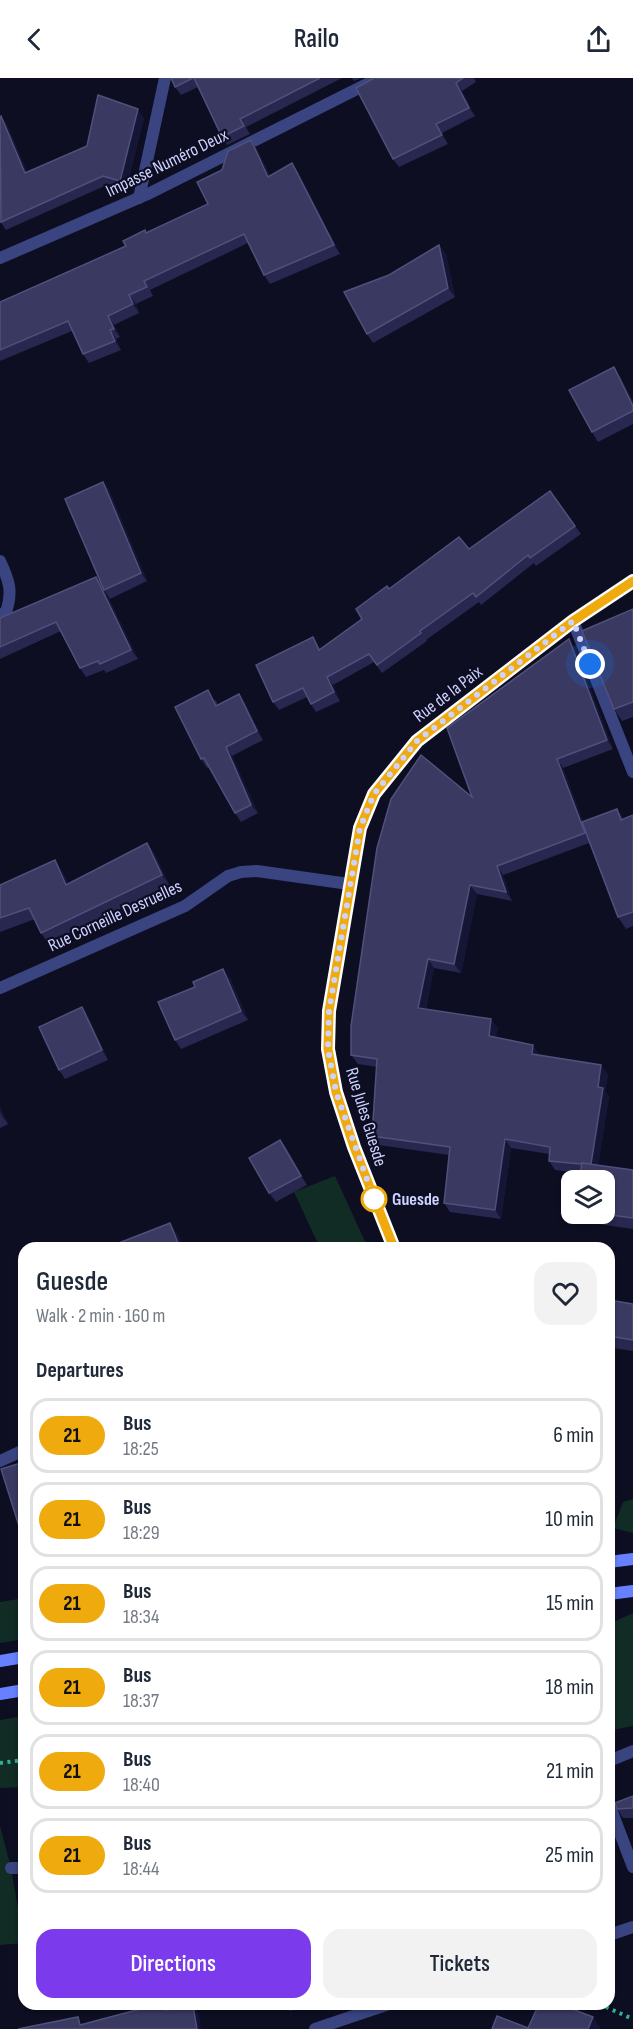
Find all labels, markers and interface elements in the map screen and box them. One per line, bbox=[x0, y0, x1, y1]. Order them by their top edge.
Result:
icon: back bbox=[18, 23, 51, 56]
text: Railo bbox=[294, 23, 339, 55]
icon: share bbox=[582, 23, 615, 56]
street label: Impasse Numéro Deux bbox=[102, 124, 232, 202]
your location bbox=[575, 649, 605, 679]
street label: Rue de la Paix bbox=[409, 661, 487, 727]
street label: Rue Corneille Desruelles bbox=[45, 876, 185, 956]
street label: Rue Jules Guesde bbox=[341, 1065, 391, 1169]
map controls bbox=[561, 1170, 615, 1224]
button: layers bbox=[561, 1170, 615, 1224]
marker: Guesde bbox=[361, 1186, 387, 1212]
place label: Guesde bbox=[392, 1189, 439, 1210]
button: heart bbox=[534, 1262, 597, 1325]
text: Guesde bbox=[36, 1265, 108, 1298]
text: Walk · 2 min · 160 m bbox=[36, 1304, 165, 1328]
text: Departures bbox=[36, 1357, 124, 1384]
text: Bus bbox=[123, 1410, 152, 1437]
text: 6 min bbox=[553, 1422, 594, 1449]
text: 21 bbox=[63, 1423, 81, 1448]
text: 18:25 bbox=[123, 1437, 159, 1461]
text: Bus bbox=[123, 1494, 152, 1521]
text: 10 min bbox=[545, 1506, 594, 1533]
text: 21 bbox=[63, 1507, 81, 1532]
text: 18:29 bbox=[123, 1521, 160, 1545]
text: Bus bbox=[123, 1578, 152, 1605]
text: 15 min bbox=[546, 1590, 594, 1617]
text: 21 bbox=[63, 1591, 81, 1616]
text: 18:34 bbox=[123, 1605, 159, 1629]
text: Bus bbox=[123, 1662, 152, 1689]
text: 18 min bbox=[546, 1674, 594, 1701]
text: 21 bbox=[63, 1675, 81, 1700]
text: 18:37 bbox=[123, 1689, 159, 1713]
text: Bus bbox=[123, 1746, 152, 1773]
text: 21 min bbox=[546, 1758, 594, 1785]
text: 21 bbox=[63, 1759, 81, 1784]
text: 18:40 bbox=[123, 1773, 160, 1797]
text: Bus bbox=[123, 1830, 152, 1857]
text: 25 min bbox=[545, 1842, 594, 1869]
text: 21 bbox=[63, 1843, 81, 1868]
text: 18:44 bbox=[123, 1857, 159, 1881]
button: Directions bbox=[36, 1929, 311, 1998]
button: Tickets bbox=[323, 1929, 597, 1998]

